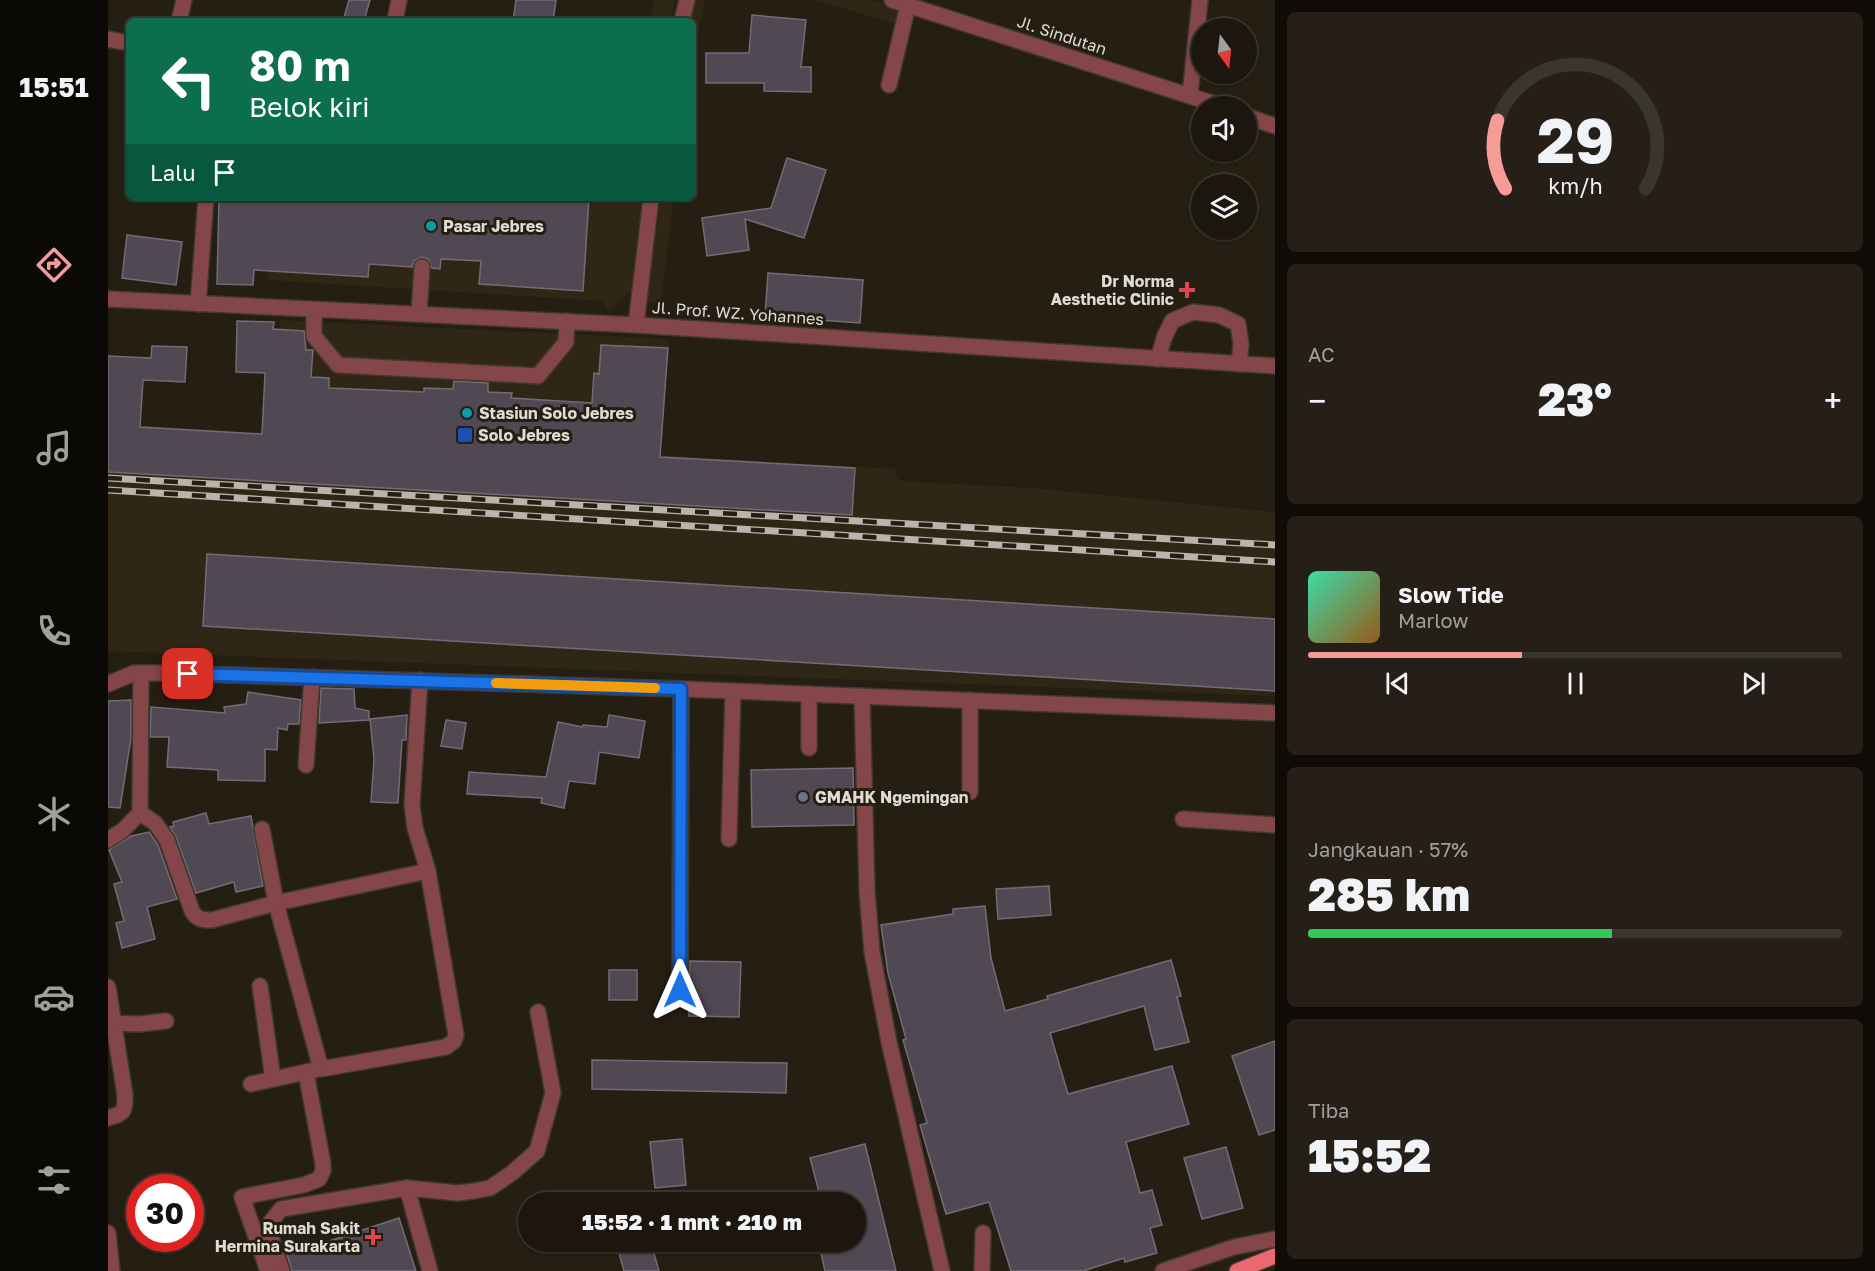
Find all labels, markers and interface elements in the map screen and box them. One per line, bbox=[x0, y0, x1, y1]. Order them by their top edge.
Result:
street label: Jl. Sindutan bbox=[1015, 11, 1109, 59]
north arrow bbox=[1191, 18, 1257, 84]
map controls bbox=[1191, 18, 1257, 240]
text: 80 m bbox=[249, 40, 350, 90]
icon: left bbox=[150, 42, 228, 120]
text: 15:51 bbox=[19, 71, 89, 103]
text: Belok kiri bbox=[249, 91, 370, 123]
button: sound bbox=[1191, 96, 1257, 162]
text: 29 bbox=[1536, 102, 1614, 177]
icon: arrive bbox=[208, 156, 241, 189]
text: Lalu bbox=[150, 159, 196, 186]
text: km/h bbox=[1548, 173, 1602, 199]
button: layers bbox=[1191, 174, 1257, 240]
place label: Pasar Jebres bbox=[443, 216, 544, 236]
marker: Pasar Jebres bbox=[424, 219, 438, 233]
icon: directions bbox=[33, 244, 75, 286]
place label: Dr Norma Aesthetic Clinic bbox=[1051, 271, 1174, 309]
marker: Dr Norma Aesthetic Clinic bbox=[1178, 281, 1196, 299]
street label: Jl. Prof. WZ. Yohannes bbox=[651, 297, 825, 329]
text: AC bbox=[1308, 342, 1335, 366]
text: 23° bbox=[1538, 372, 1612, 426]
text: − bbox=[1308, 381, 1326, 420]
text: + bbox=[1824, 381, 1842, 420]
place label: Stasiun Solo Jebres bbox=[479, 403, 634, 423]
marker: Stasiun Solo Jebres bbox=[460, 406, 474, 420]
place label: Solo Jebres bbox=[478, 425, 570, 445]
marker: Solo Jebres bbox=[456, 426, 474, 444]
icon: music bbox=[33, 427, 75, 469]
text: Slow Tide bbox=[1398, 581, 1504, 608]
text: Marlow bbox=[1398, 608, 1469, 632]
icon: phone bbox=[33, 610, 75, 652]
pin bbox=[162, 648, 213, 699]
icon: arrive bbox=[171, 657, 204, 690]
icon: previous bbox=[1381, 667, 1414, 700]
icon: pause bbox=[1559, 667, 1592, 700]
icon: next bbox=[1737, 667, 1770, 700]
place label: GMAHK Ngemingan bbox=[815, 787, 968, 807]
marker: GMAHK Ngemingan bbox=[796, 790, 810, 804]
icon: climate bbox=[33, 793, 75, 835]
text: Jangkauan · 57% bbox=[1308, 837, 1468, 861]
text: 285 km bbox=[1308, 867, 1470, 921]
position arrow bbox=[648, 958, 712, 1022]
icon: car bbox=[33, 976, 75, 1018]
text: Tiba bbox=[1308, 1098, 1349, 1122]
text: 15:52 bbox=[1308, 1128, 1431, 1182]
icon: filters bbox=[33, 1159, 75, 1201]
speed limit sign: 30 bbox=[126, 1174, 204, 1252]
text: 15:52 · 1 mnt · 210 m bbox=[582, 1208, 802, 1235]
place label: Rumah Sakit Hermina Surakarta bbox=[215, 1218, 360, 1256]
marker: Rumah Sakit Hermina Surakarta bbox=[364, 1228, 382, 1246]

